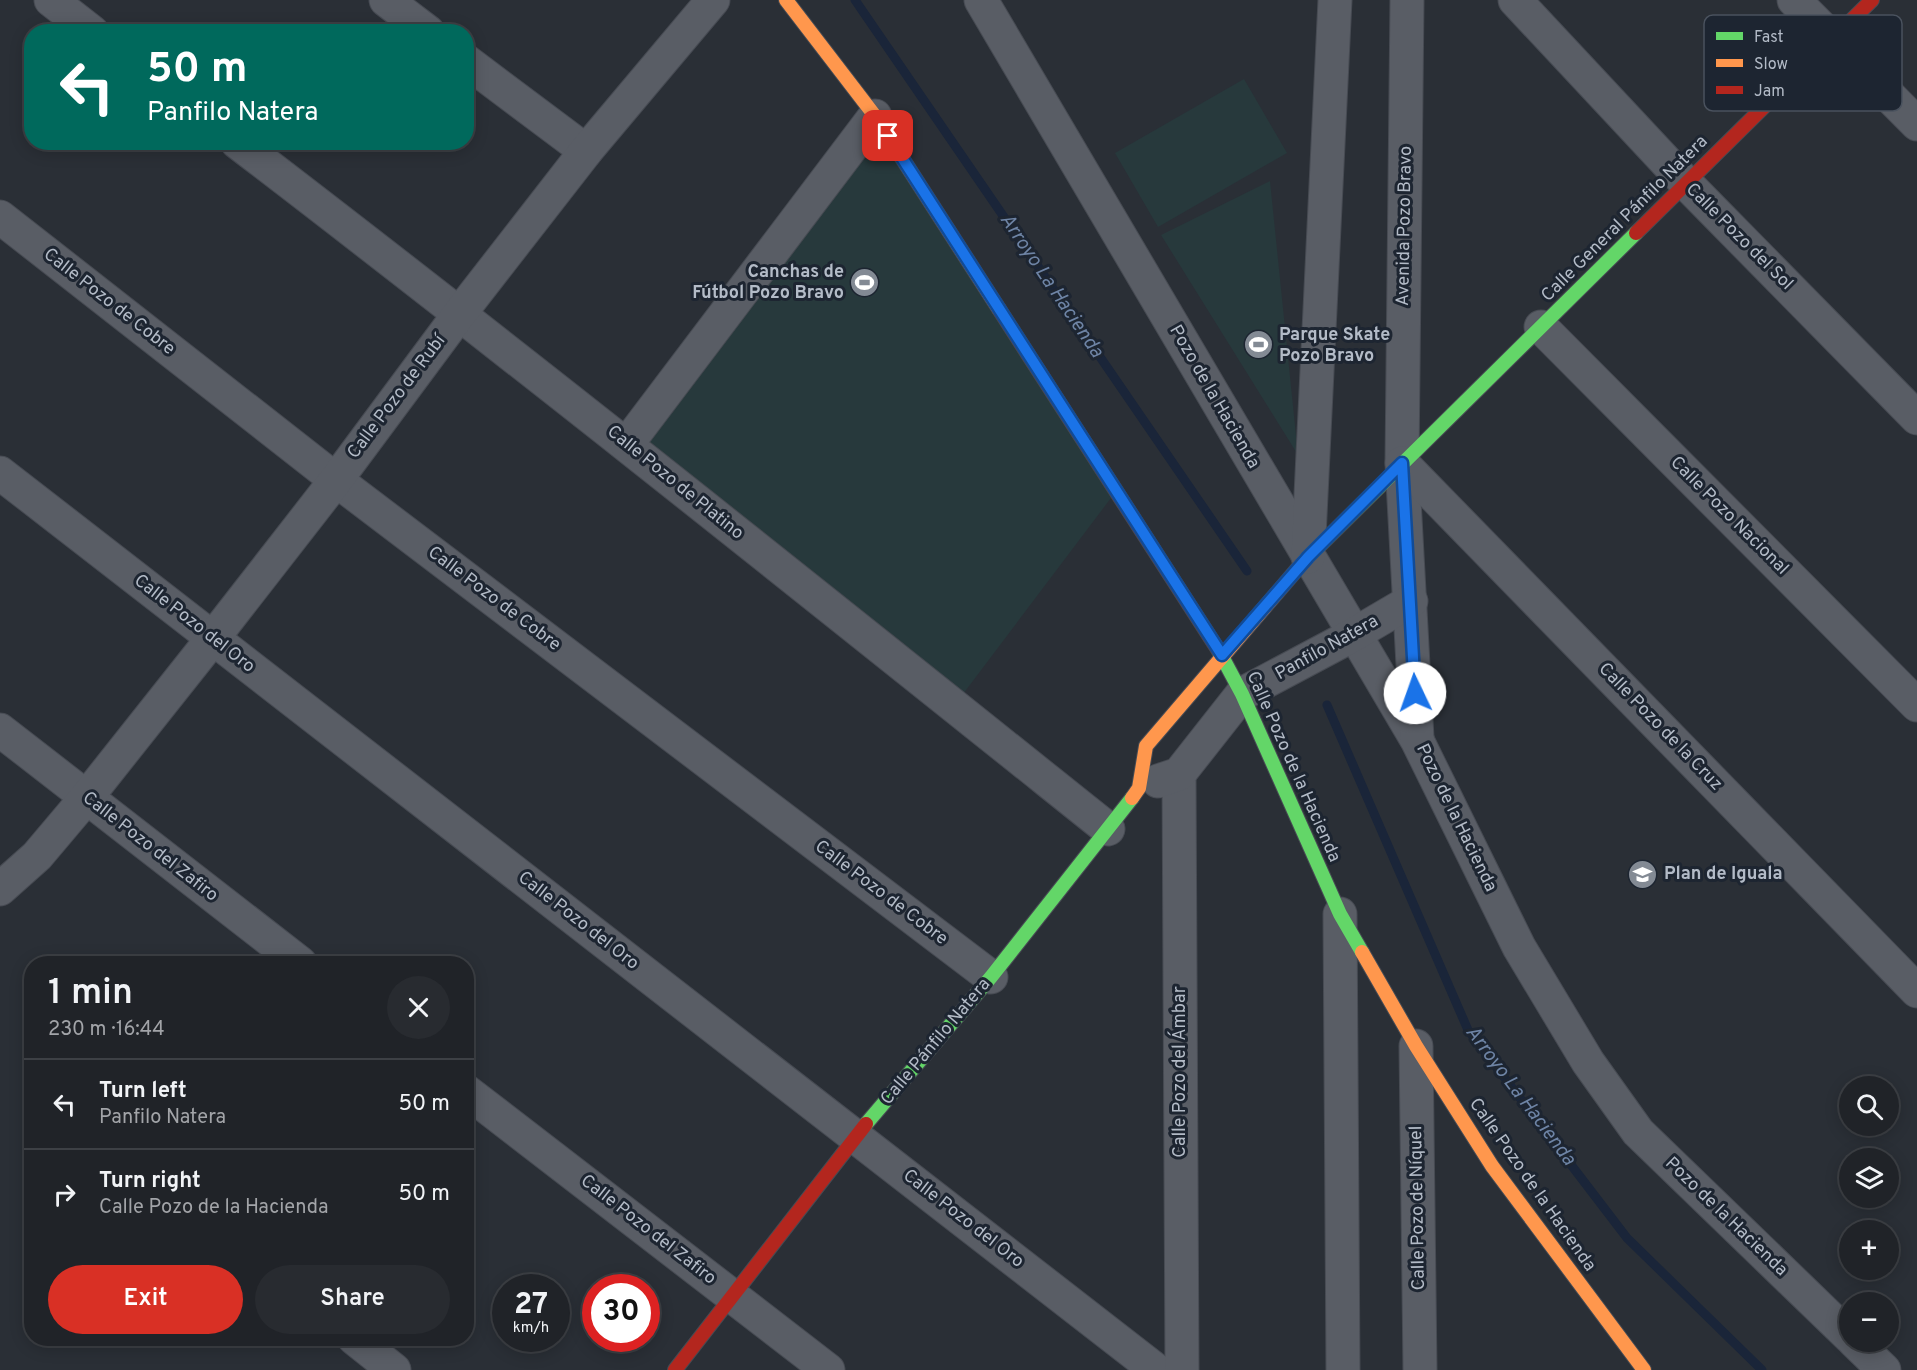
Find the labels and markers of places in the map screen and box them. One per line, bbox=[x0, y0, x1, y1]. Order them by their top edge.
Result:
pin bbox=[862, 110, 913, 161]
place label: Canchas de Fútbol Pozo Bravo bbox=[692, 261, 844, 305]
sports icon: Canchas de Fútbol Pozo Bravo bbox=[849, 266, 881, 298]
place label: Parque Skate Pozo Bravo bbox=[1279, 324, 1390, 368]
sports icon: Parque Skate Pozo Bravo bbox=[1242, 329, 1274, 361]
school or university icon: Plan de Iguala bbox=[1627, 858, 1659, 890]
place label: Plan de Iguala bbox=[1664, 863, 1783, 886]

